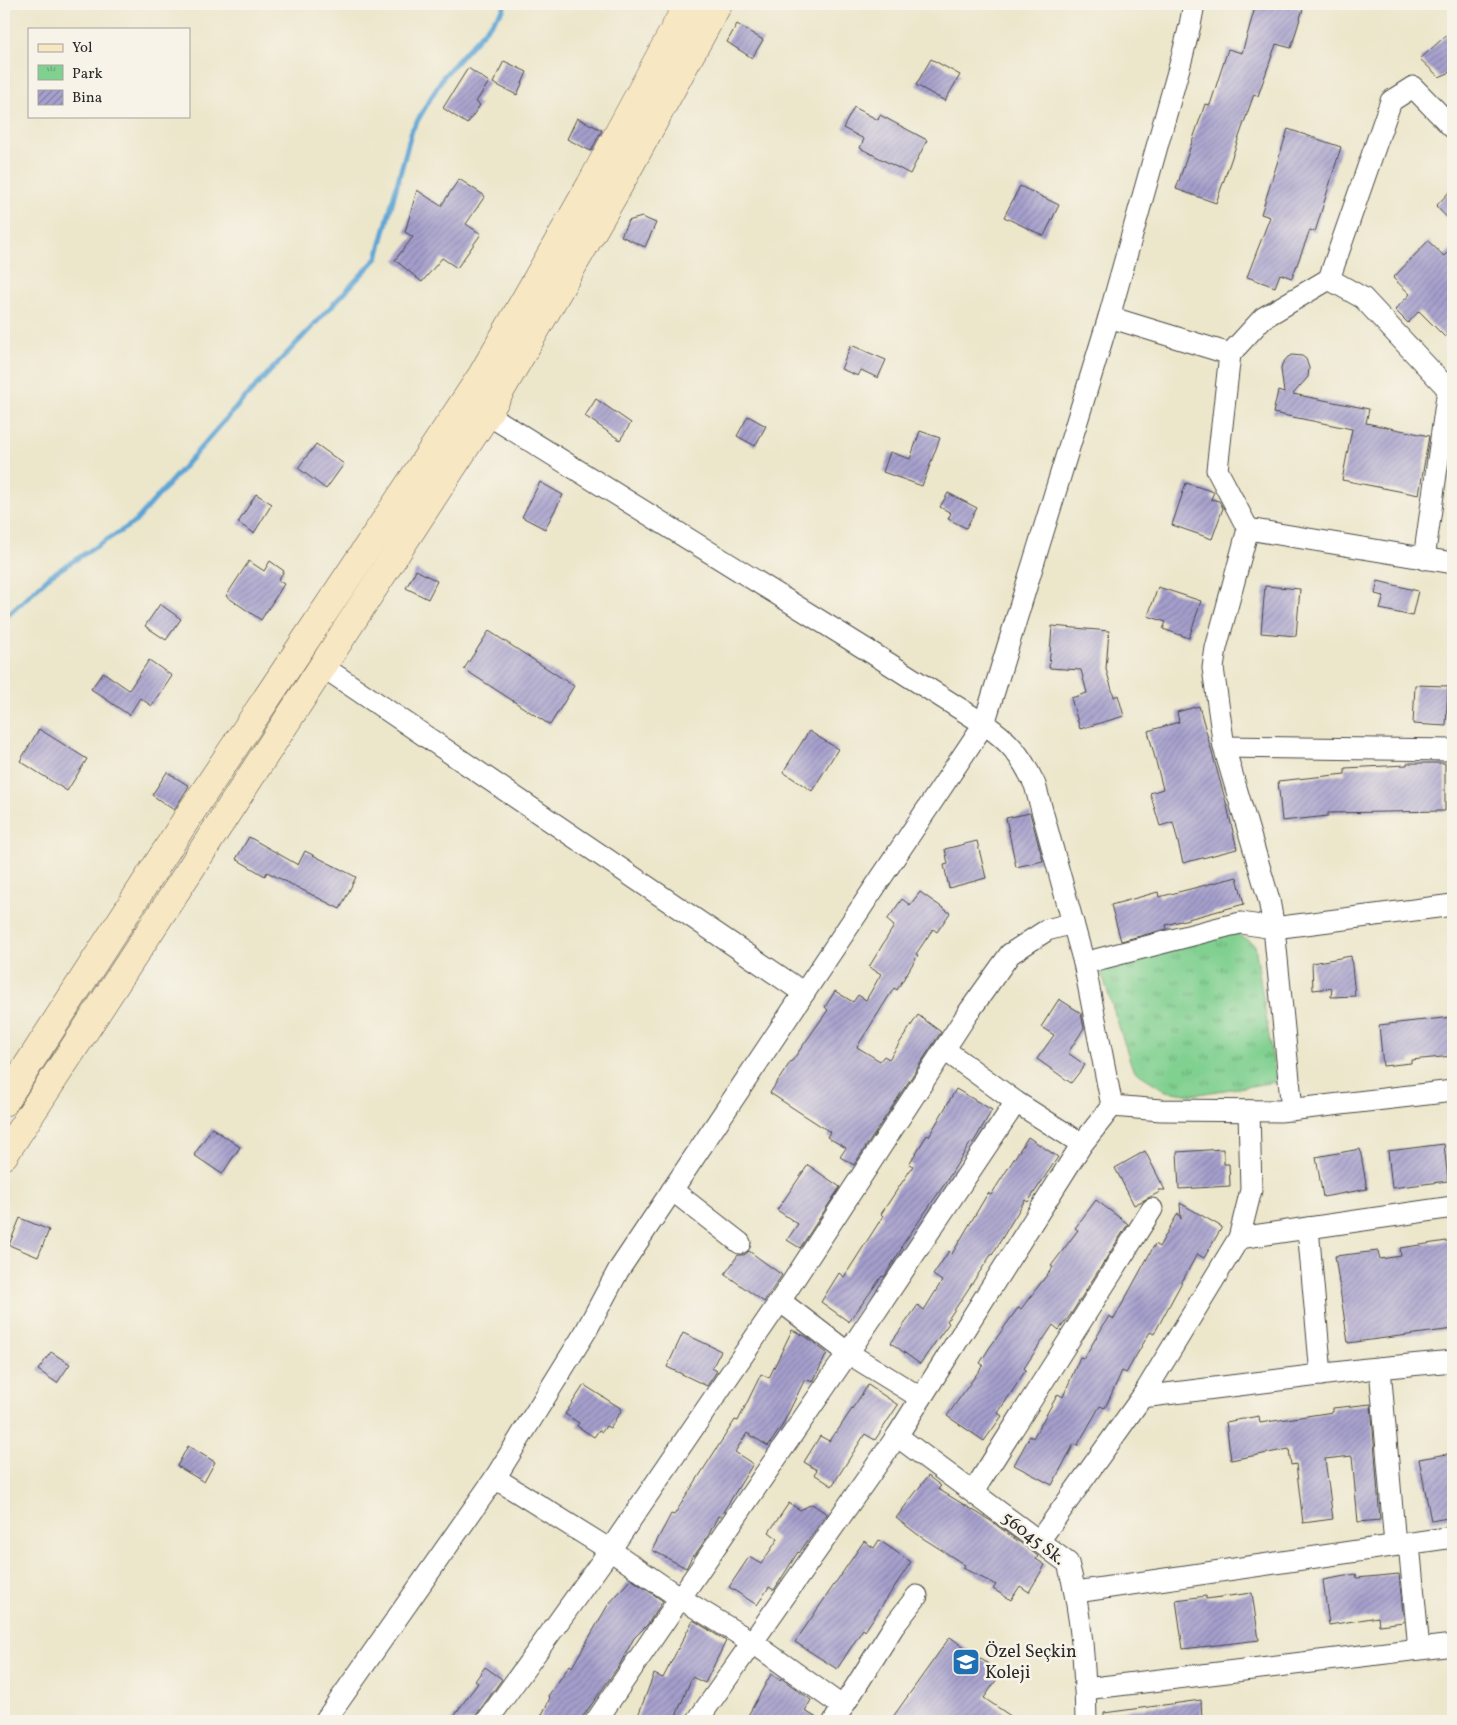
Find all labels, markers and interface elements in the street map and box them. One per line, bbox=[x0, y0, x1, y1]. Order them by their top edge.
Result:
legend bbox=[28, 28, 190, 118]
text: Yol bbox=[72, 38, 92, 59]
text: Park bbox=[72, 64, 103, 85]
text: Bina bbox=[72, 88, 102, 109]
street label: 56045 Sk. bbox=[996, 1506, 1070, 1572]
place label: Özel Seçkin Koleji bbox=[985, 1640, 1077, 1686]
school or university icon: Özel Seçkin Koleji bbox=[951, 1647, 981, 1677]

